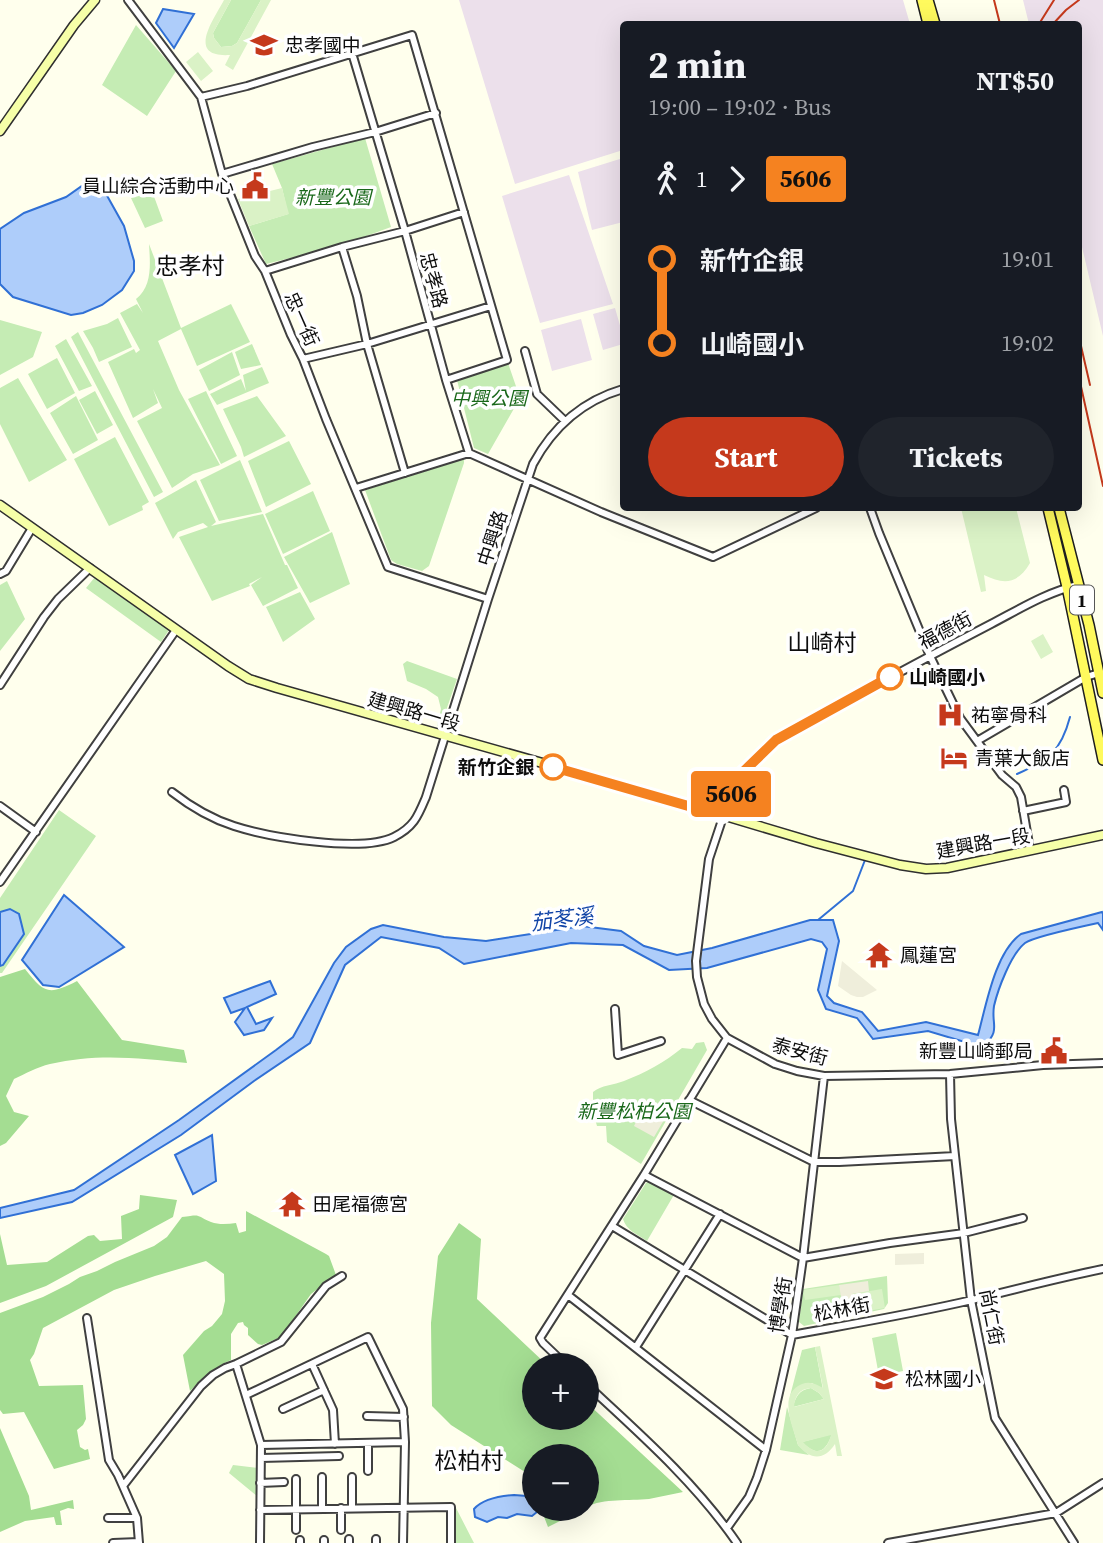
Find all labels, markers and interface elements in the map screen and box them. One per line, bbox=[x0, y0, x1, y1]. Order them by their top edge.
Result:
school or university icon: 忠孝國中 bbox=[249, 30, 279, 60]
place label: 忠孝國中 bbox=[285, 32, 361, 58]
text: 2 min bbox=[648, 39, 747, 91]
text: NT$50 bbox=[976, 63, 1054, 99]
text: 19:00 – 19:02 · Bus bbox=[648, 91, 831, 123]
icon: walk bbox=[648, 160, 686, 198]
icon: forward bbox=[718, 160, 756, 198]
text: 5606 bbox=[780, 162, 832, 195]
text: 1 bbox=[696, 163, 708, 195]
public building icon: 員山綜合活動中心 bbox=[240, 171, 270, 201]
place label: 員山綜合活動中心 bbox=[82, 173, 234, 199]
park label: 新豐公園 bbox=[295, 184, 374, 210]
text: 新竹企銀 bbox=[700, 243, 804, 279]
text: 19:01 bbox=[1001, 243, 1054, 275]
street label: 忠孝路 bbox=[414, 249, 454, 311]
district label: 忠孝村 bbox=[156, 250, 225, 282]
street label: 忠一街 bbox=[279, 288, 325, 350]
text: 山崎國小 bbox=[700, 327, 804, 363]
text: 19:02 bbox=[1001, 327, 1054, 359]
park label: 中興公園 bbox=[451, 385, 530, 411]
button: Start bbox=[648, 417, 844, 497]
button: Tickets bbox=[858, 417, 1054, 497]
street label: 中興路 bbox=[471, 507, 513, 569]
road number: 1 bbox=[1070, 586, 1094, 614]
street label: 福德街 bbox=[914, 605, 976, 655]
district label: 山崎村 bbox=[788, 627, 857, 659]
marker: 山崎國小 bbox=[877, 664, 903, 690]
place label: 山崎國小 bbox=[909, 664, 985, 690]
street label: 建興路一段 bbox=[365, 685, 463, 737]
hospital icon: 祐寧骨科 bbox=[935, 700, 965, 730]
place label: 祐寧骨科 bbox=[971, 702, 1047, 728]
hotel icon: 青葉大飯店 bbox=[939, 743, 969, 773]
place label: 青葉大飯店 bbox=[975, 745, 1070, 771]
place label: 新竹企銀 bbox=[458, 754, 535, 780]
marker: 新竹企銀 bbox=[540, 754, 566, 780]
line badge: 5606 bbox=[682, 771, 780, 817]
text: 5606 bbox=[705, 777, 757, 810]
street label: 建興路一段 bbox=[934, 822, 1032, 864]
water label: 茄苳溪 bbox=[529, 900, 598, 937]
temple icon: 鳳蓮宮 bbox=[864, 940, 894, 970]
place label: 鳳蓮宮 bbox=[900, 942, 957, 968]
street label: 泰安街 bbox=[769, 1031, 831, 1071]
public building icon: 新豐山崎郵局 bbox=[1039, 1036, 1069, 1066]
place label: 新豐山崎郵局 bbox=[919, 1038, 1033, 1064]
park label: 新豐松柏公園 bbox=[577, 1098, 694, 1124]
temple icon: 田尾福德宮 bbox=[277, 1189, 307, 1219]
place label: 田尾福德宮 bbox=[313, 1191, 408, 1217]
street label: 博學街 bbox=[763, 1275, 797, 1335]
street label: 尚仁街 bbox=[974, 1287, 1010, 1347]
street label: 松林街 bbox=[812, 1291, 872, 1327]
map controls bbox=[522, 1353, 599, 1521]
button: + bbox=[522, 1353, 599, 1430]
school or university icon: 松林國小 bbox=[869, 1364, 899, 1394]
place label: 松林國小 bbox=[905, 1366, 981, 1392]
button: − bbox=[522, 1444, 599, 1521]
district label: 松柏村 bbox=[435, 1445, 504, 1477]

